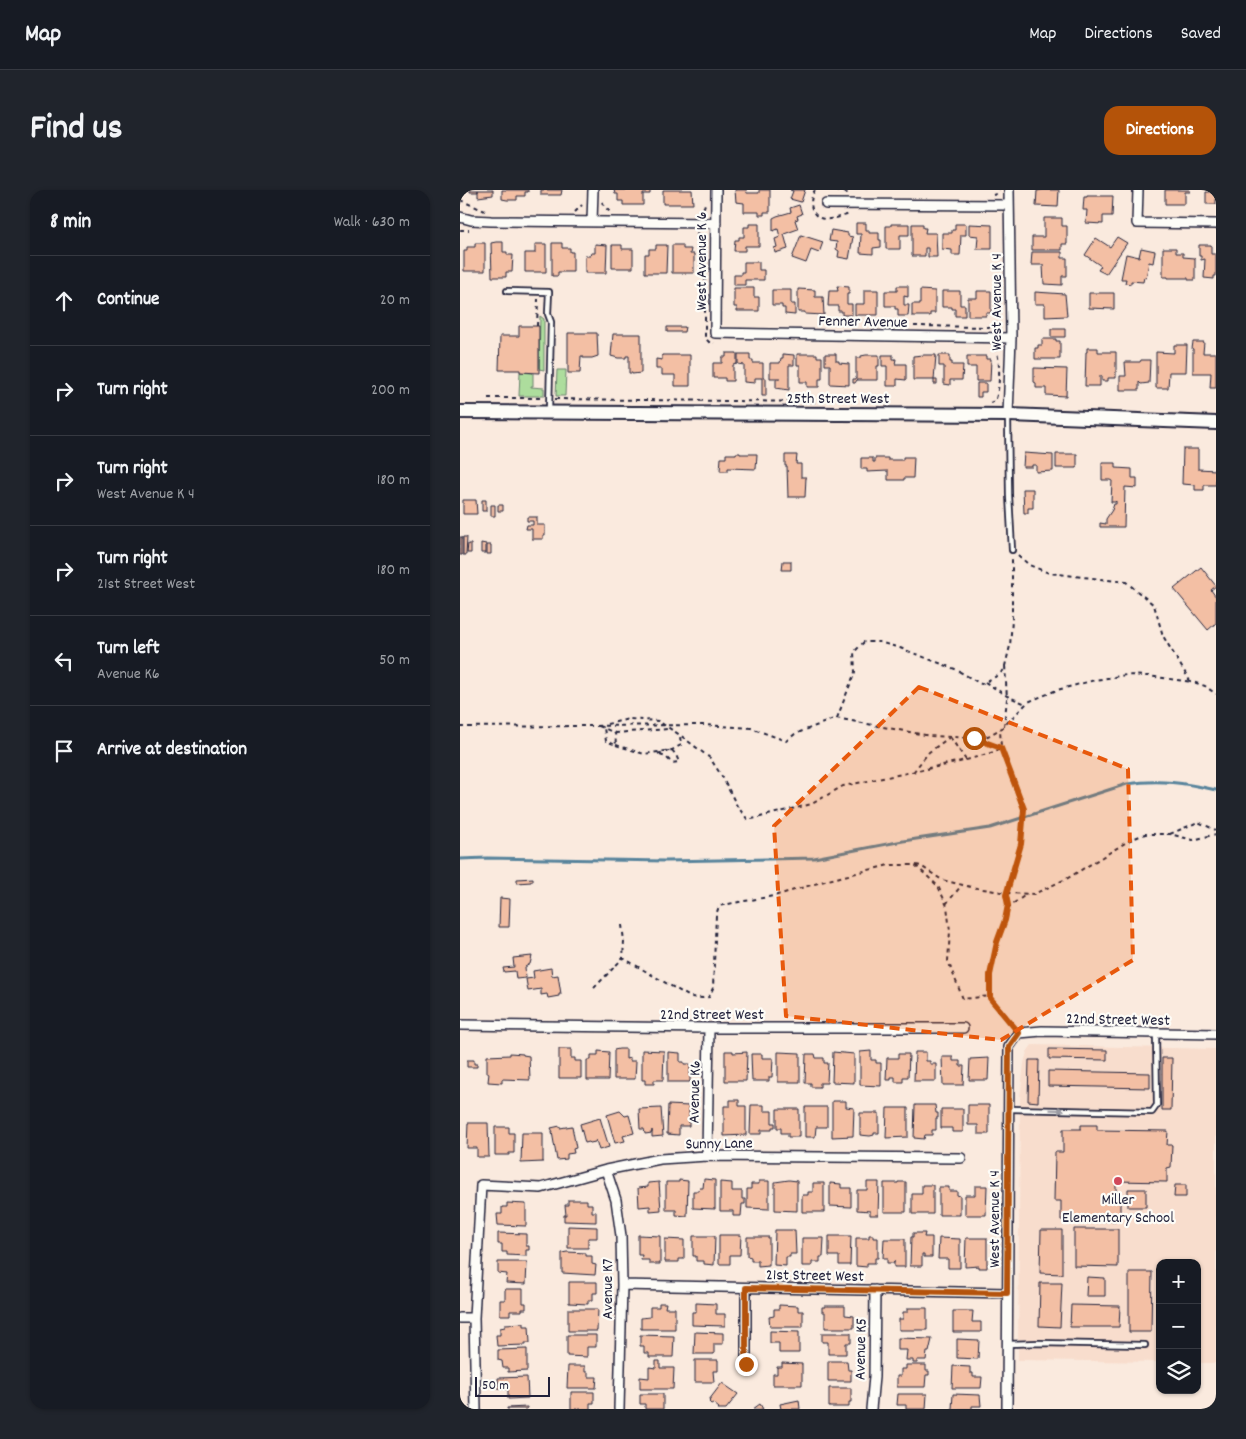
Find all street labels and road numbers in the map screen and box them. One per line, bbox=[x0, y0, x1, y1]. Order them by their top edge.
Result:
street label: West Avenue K 6 bbox=[691, 211, 714, 310]
street label: West Avenue K 4 bbox=[986, 253, 1009, 351]
street label: Fenner Avenue bbox=[818, 310, 908, 335]
street label: 25th Street West bbox=[787, 388, 889, 411]
street label: 22nd Street West bbox=[660, 1004, 764, 1027]
street label: 22nd Street West bbox=[1066, 1008, 1170, 1033]
street label: Avenue K6 bbox=[683, 1060, 708, 1124]
street label: Sunny Lane bbox=[685, 1132, 753, 1157]
street label: West Avenue K 4 bbox=[984, 1170, 1007, 1268]
street label: Avenue K7 bbox=[597, 1259, 620, 1319]
street label: 21st Street West bbox=[766, 1264, 864, 1289]
street label: Avenue K5 bbox=[849, 1318, 874, 1380]

